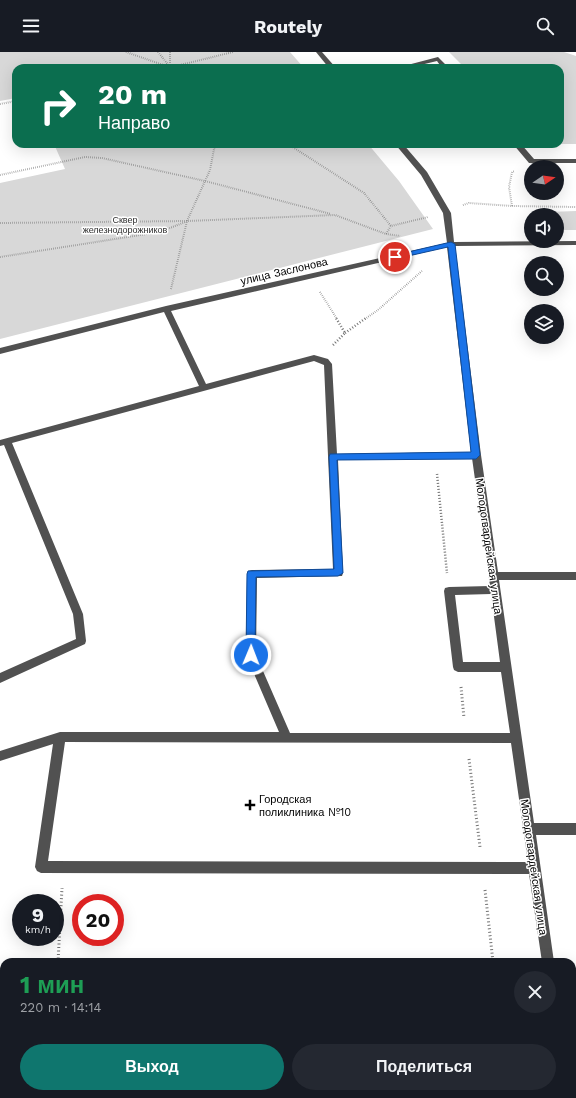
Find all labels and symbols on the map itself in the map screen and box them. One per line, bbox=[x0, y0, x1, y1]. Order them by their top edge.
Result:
north arrow bbox=[524, 160, 564, 200]
park label: Сквер железнодорожников bbox=[83, 215, 168, 235]
pin bbox=[378, 240, 412, 274]
street label: улица Заслонова bbox=[239, 255, 330, 288]
street label: Молодогвардейская улица bbox=[473, 477, 505, 616]
position arrow bbox=[230, 634, 272, 676]
place label: Городская поликлиника №10 bbox=[259, 793, 351, 819]
street label: Молодогвардейская улица bbox=[518, 798, 550, 937]
marker: Городская поликлиника №10 bbox=[244, 799, 256, 811]
speed limit sign: 20 bbox=[72, 894, 124, 946]

